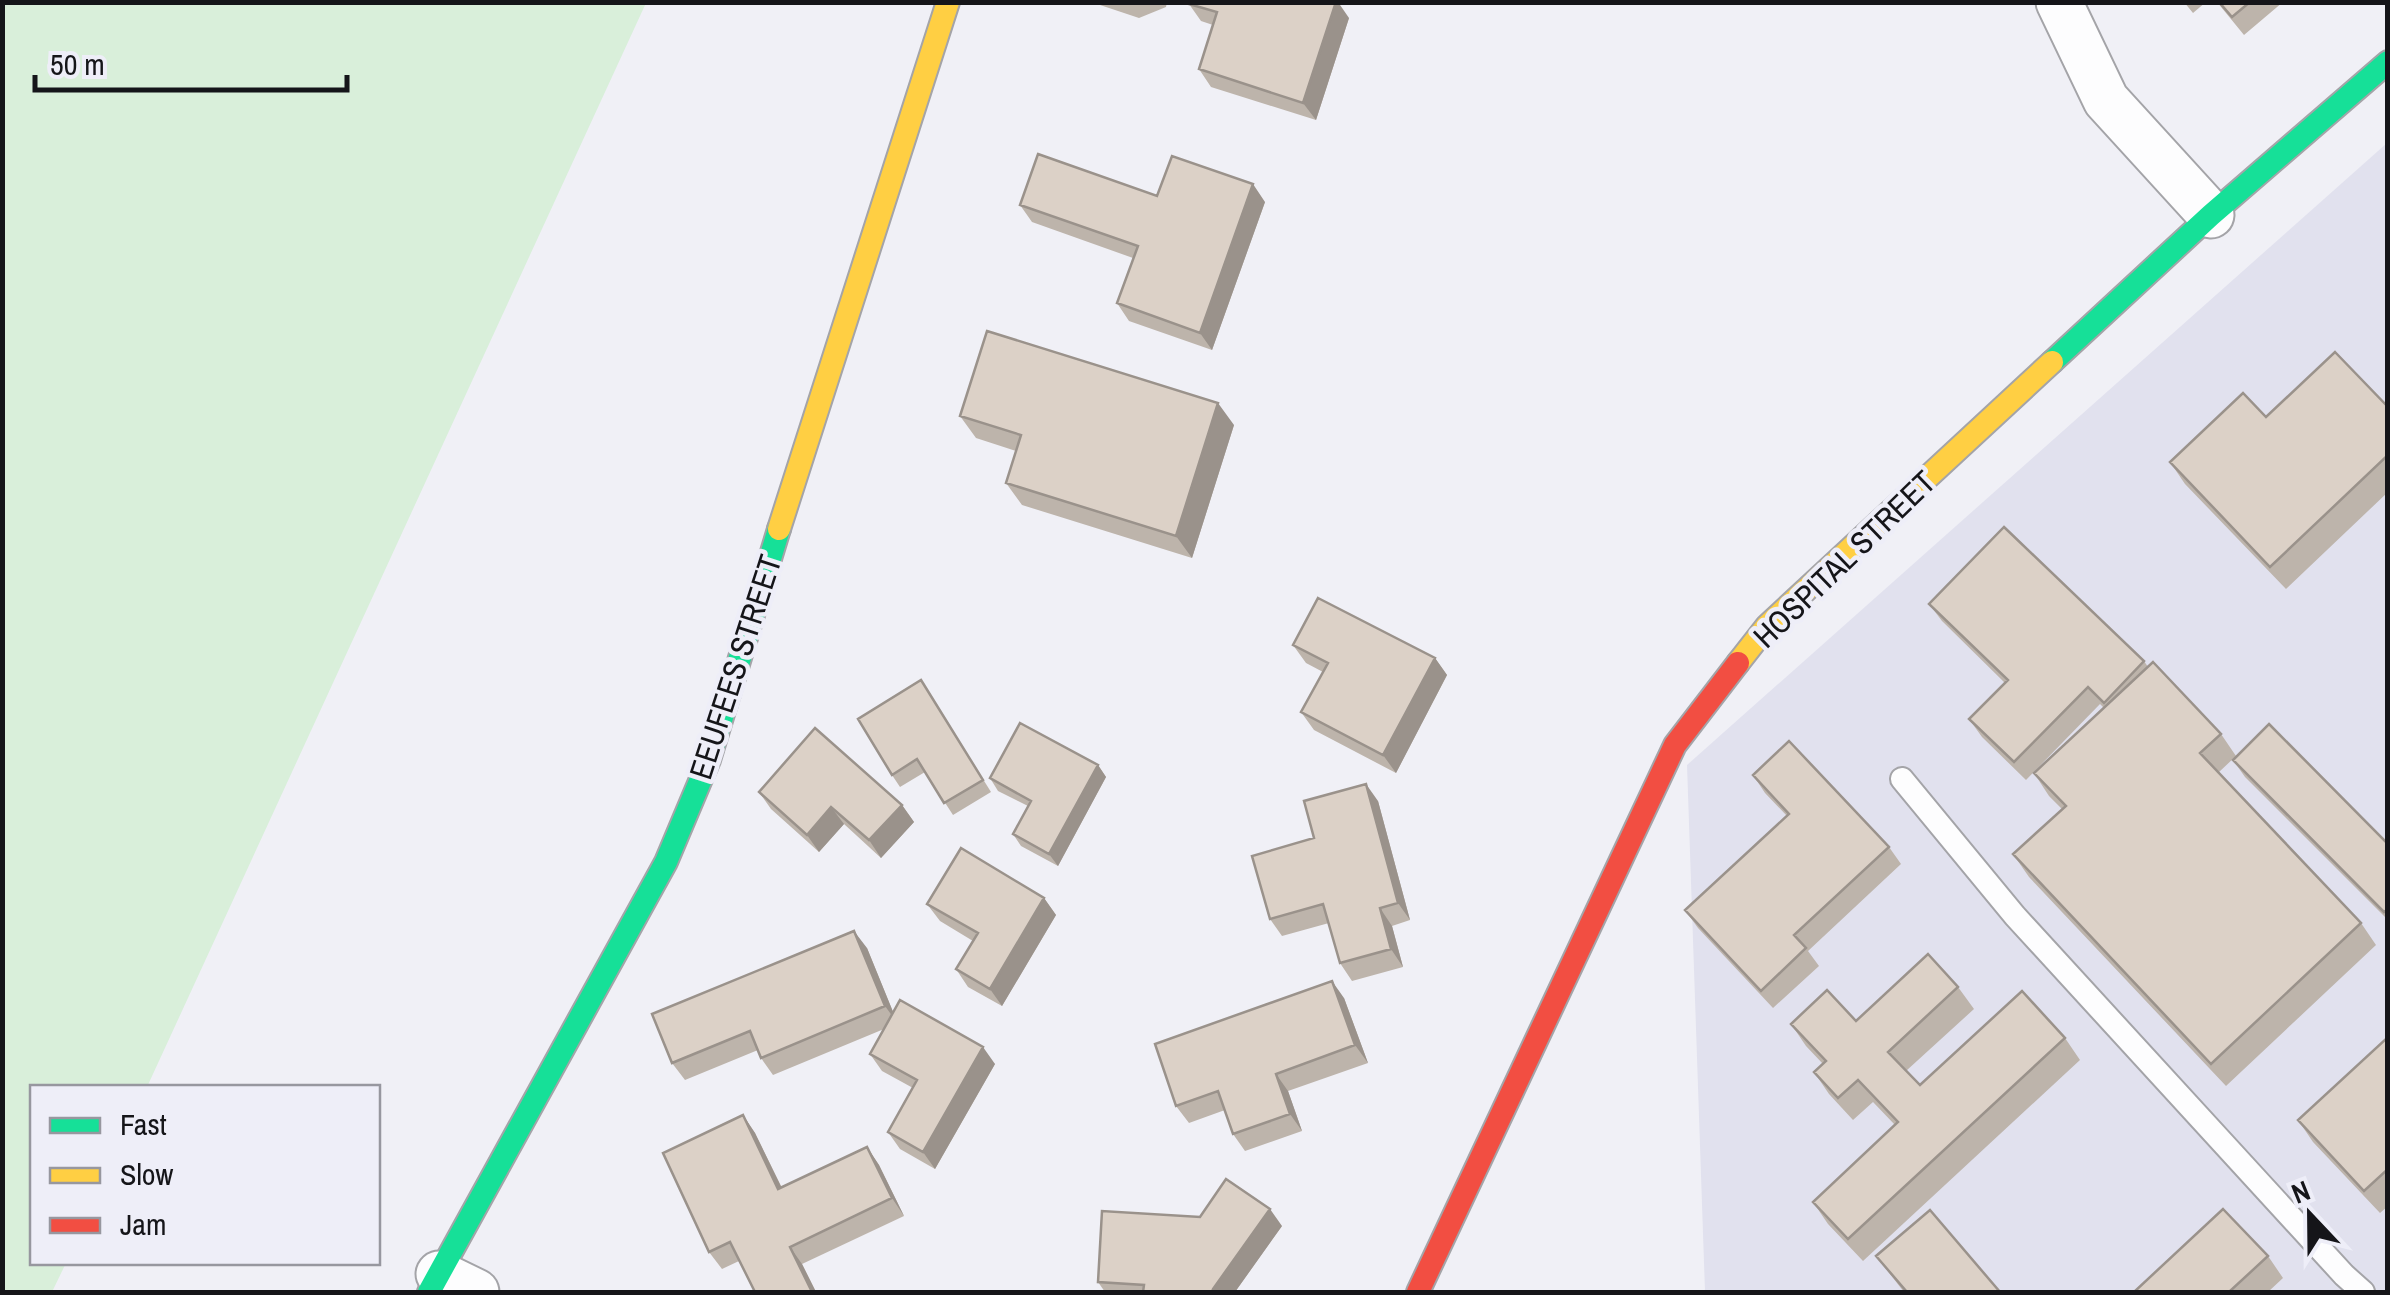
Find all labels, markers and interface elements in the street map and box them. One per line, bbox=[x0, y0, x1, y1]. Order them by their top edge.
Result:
scale bar bbox=[35, 30, 348, 92]
text: 50 m bbox=[50, 44, 105, 84]
street label: HOSPITAL STREET bbox=[1744, 461, 1944, 657]
street label: EEUFEES STREET bbox=[679, 549, 791, 785]
legend bbox=[30, 1085, 380, 1265]
text: Fast bbox=[120, 1104, 167, 1144]
text: Slow bbox=[120, 1154, 174, 1194]
north arrow bbox=[2260, 1165, 2360, 1265]
text: N bbox=[2286, 1171, 2315, 1213]
text: Jam bbox=[120, 1204, 166, 1244]

